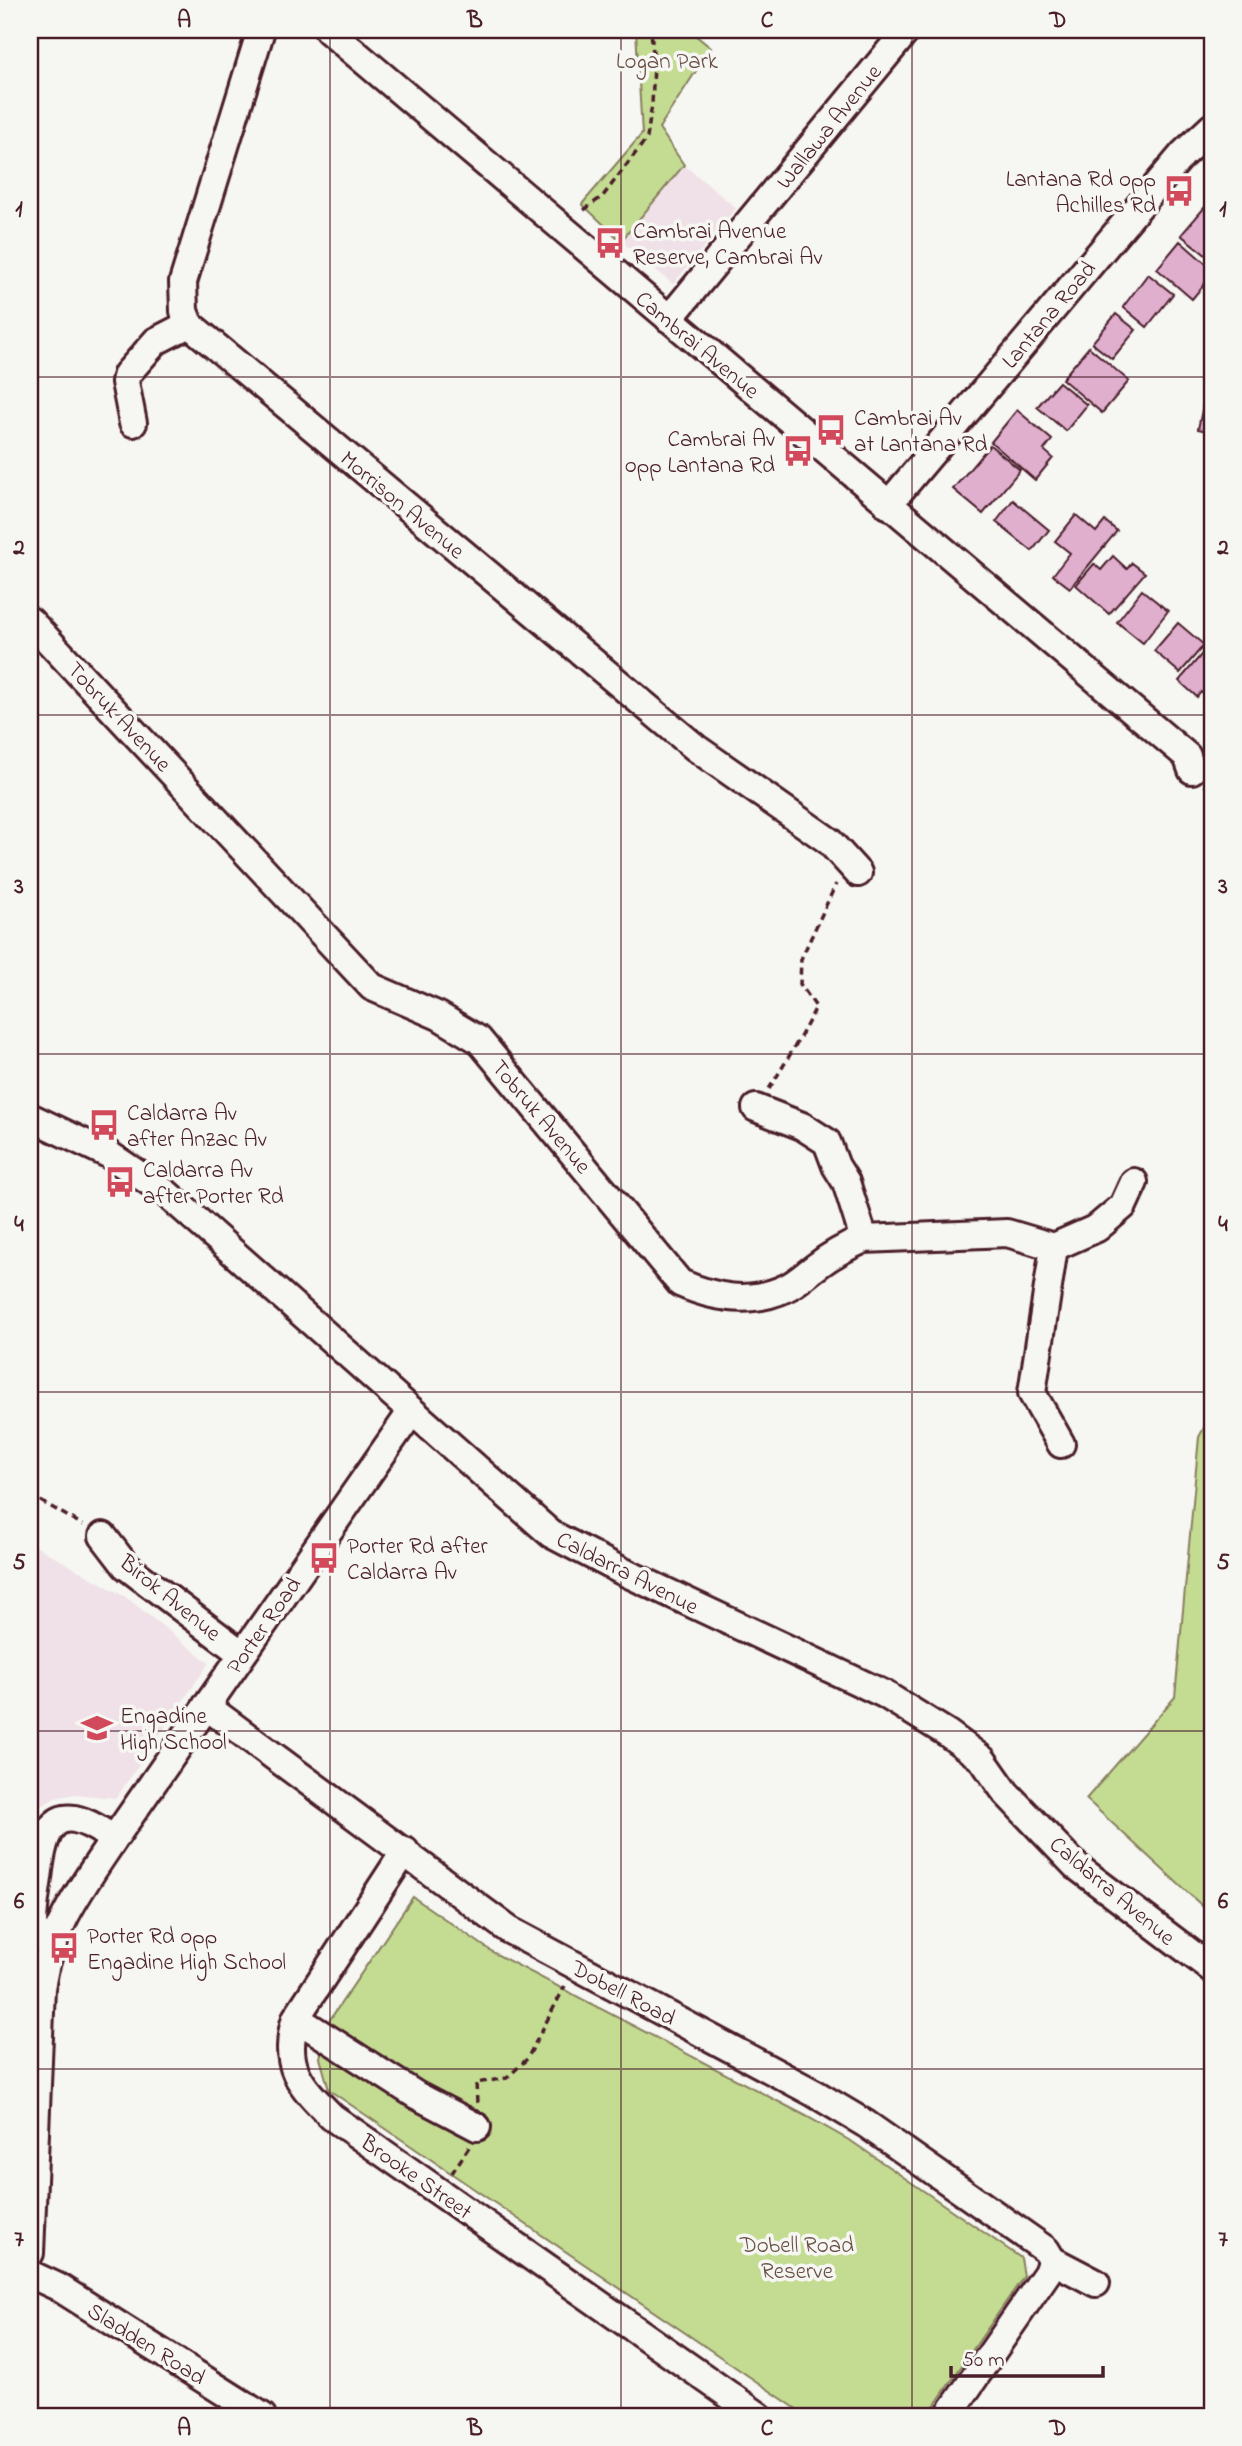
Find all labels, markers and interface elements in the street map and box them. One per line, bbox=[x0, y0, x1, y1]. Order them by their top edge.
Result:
text: A bbox=[177, 5, 191, 38]
text: B bbox=[466, 5, 483, 38]
text: C bbox=[761, 5, 774, 38]
text: D bbox=[1049, 5, 1066, 38]
park label: Logan Park bbox=[616, 46, 719, 80]
street label: Wallawa Avenue bbox=[769, 57, 891, 197]
place label: Lantana Rd opp Achilles Rd bbox=[1006, 164, 1156, 223]
bus stop icon: Lantana Rd opp Achilles Rd bbox=[1162, 174, 1196, 208]
text: 1 bbox=[15, 194, 23, 227]
text: 1 bbox=[1219, 194, 1227, 227]
place label: Cambrai Avenue Reserve, Cambrai Av bbox=[633, 216, 822, 275]
bus stop icon: Cambrai Avenue Reserve, Cambrai Av bbox=[593, 226, 627, 260]
street label: Lantana Road bbox=[995, 254, 1105, 377]
street label: Cambrai Avenue bbox=[627, 284, 766, 408]
place label: Cambrai Av at Lantana Rd bbox=[854, 403, 988, 462]
bus stop icon: Cambrai Av at Lantana Rd bbox=[814, 413, 848, 447]
place label: Cambrai Av opp Lantana Rd bbox=[625, 424, 775, 483]
bus stop icon: Cambrai Av opp Lantana Rd bbox=[781, 434, 815, 468]
street label: Morrison Avenue bbox=[332, 444, 471, 568]
text: 2 bbox=[12, 532, 25, 565]
text: 2 bbox=[1216, 532, 1229, 565]
street label: Tobruk Avenue bbox=[58, 655, 179, 781]
text: 3 bbox=[13, 871, 24, 904]
text: 3 bbox=[1217, 871, 1228, 904]
street label: Tobruk Avenue bbox=[482, 1053, 598, 1183]
place label: Caldarra Av after Anzac Av bbox=[127, 1098, 267, 1157]
bus stop icon: Caldarra Av after Anzac Av bbox=[87, 1108, 121, 1142]
place label: Caldarra Av after Porter Rd bbox=[143, 1155, 284, 1214]
bus stop icon: Caldarra Av after Porter Rd bbox=[103, 1165, 137, 1199]
text: 4 bbox=[14, 1209, 24, 1242]
text: 4 bbox=[1218, 1209, 1228, 1242]
street label: Caldarra Avenue bbox=[550, 1524, 704, 1625]
place label: Porter Rd after Caldarra Av bbox=[347, 1531, 489, 1590]
bus stop icon: Porter Rd after Caldarra Av bbox=[307, 1541, 341, 1575]
text: 5 bbox=[12, 1547, 26, 1580]
street label: Birok Avenue bbox=[111, 1547, 228, 1651]
text: 5 bbox=[1216, 1547, 1230, 1580]
street label: Porter Road bbox=[219, 1571, 311, 1682]
place label: Engadine High School bbox=[120, 1701, 227, 1761]
school or university icon: Engadine High School bbox=[80, 1711, 114, 1745]
street label: Caldarra Avenue bbox=[1041, 1829, 1182, 1955]
text: 6 bbox=[14, 1886, 25, 1919]
text: 6 bbox=[1218, 1886, 1229, 1919]
place label: Porter Rd opp Engadine High School bbox=[87, 1921, 286, 1981]
bus stop icon: Porter Rd opp Engadine High School bbox=[47, 1931, 81, 1965]
street label: Dobell Road bbox=[564, 1952, 681, 2036]
street label: Brooke Street bbox=[352, 2127, 478, 2229]
text: 7 bbox=[14, 2224, 24, 2257]
text: 7 bbox=[1218, 2224, 1228, 2257]
park label: Dobell Road Reserve bbox=[739, 2230, 854, 2289]
street label: Sladden Road bbox=[80, 2296, 211, 2395]
scale bar bbox=[951, 2334, 1104, 2378]
text: 50 m bbox=[962, 2346, 1005, 2376]
text: A bbox=[177, 2413, 191, 2446]
text: B bbox=[466, 2413, 483, 2446]
text: C bbox=[761, 2413, 774, 2446]
text: D bbox=[1049, 2413, 1066, 2446]

